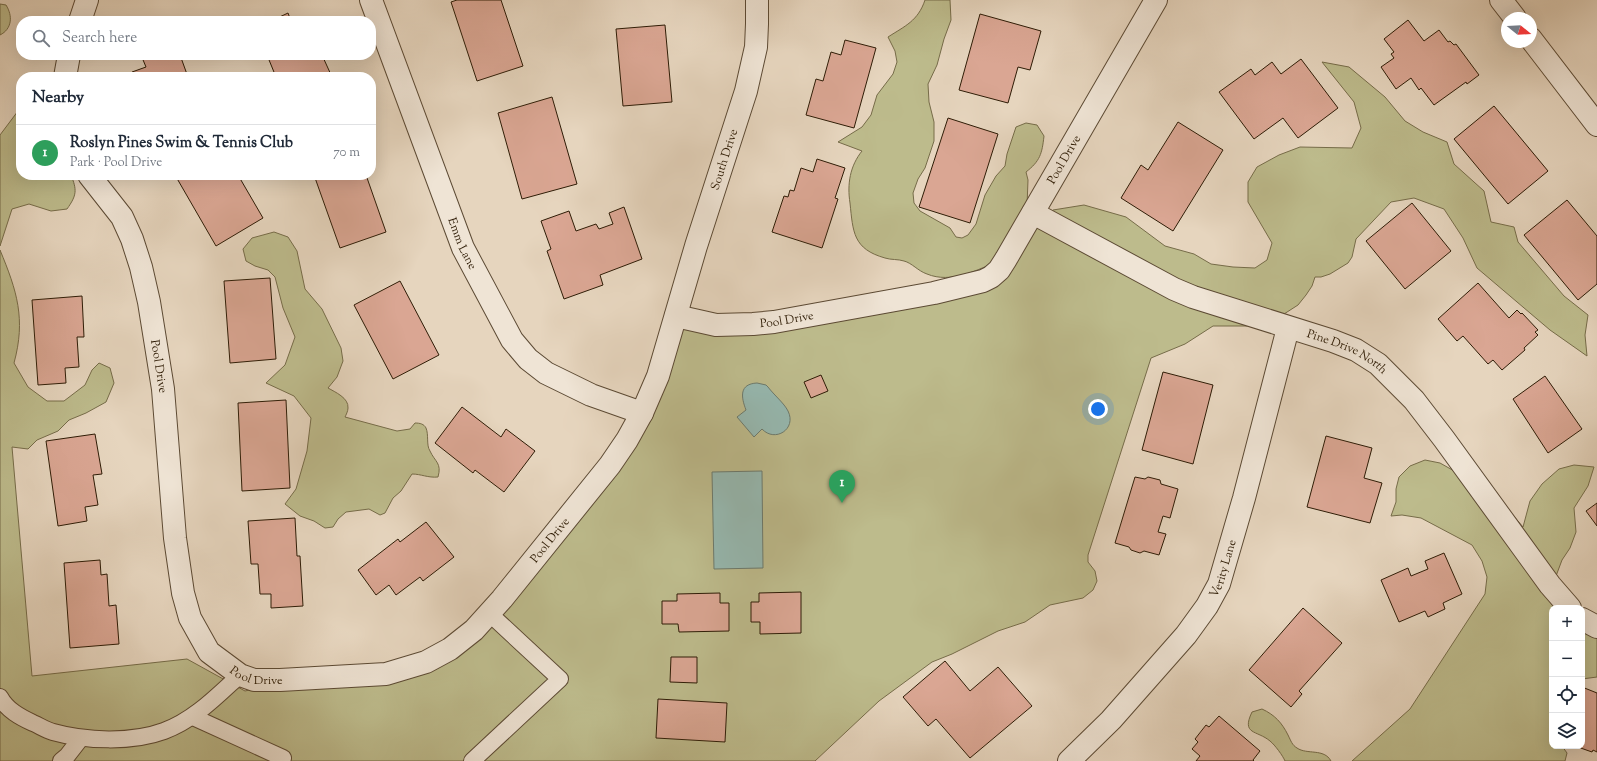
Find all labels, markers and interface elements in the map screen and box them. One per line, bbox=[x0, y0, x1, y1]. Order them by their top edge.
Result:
north arrow bbox=[1501, 12, 1537, 48]
search box bbox=[16, 16, 376, 60]
icon: search bbox=[30, 27, 52, 49]
text: Search here bbox=[62, 28, 137, 49]
text: Nearby bbox=[32, 86, 84, 110]
street label: South Drive bbox=[707, 126, 743, 193]
street label: Pool Drive bbox=[1043, 131, 1086, 188]
text: Roslyn Pines Swim & Tennis Club bbox=[70, 133, 293, 154]
text: 1 bbox=[43, 144, 47, 162]
text: 70 m bbox=[333, 144, 360, 162]
text: Park · Pool Drive bbox=[70, 154, 162, 172]
street label: Emm Lane bbox=[442, 215, 481, 273]
street label: Pool Drive bbox=[759, 307, 816, 333]
street label: Pine Drive North bbox=[1305, 325, 1391, 379]
street label: Pool Drive bbox=[145, 338, 171, 394]
your location bbox=[1088, 399, 1108, 419]
pin: 1 bbox=[829, 470, 855, 503]
street label: Pool Drive bbox=[526, 513, 575, 567]
street label: Verity Lane bbox=[1205, 537, 1242, 601]
map controls bbox=[1549, 605, 1585, 749]
button: + bbox=[1549, 605, 1585, 641]
button: − bbox=[1549, 641, 1585, 677]
street label: Pool Drive bbox=[225, 662, 283, 690]
button: locate bbox=[1549, 677, 1585, 713]
button: layers bbox=[1549, 713, 1585, 749]

